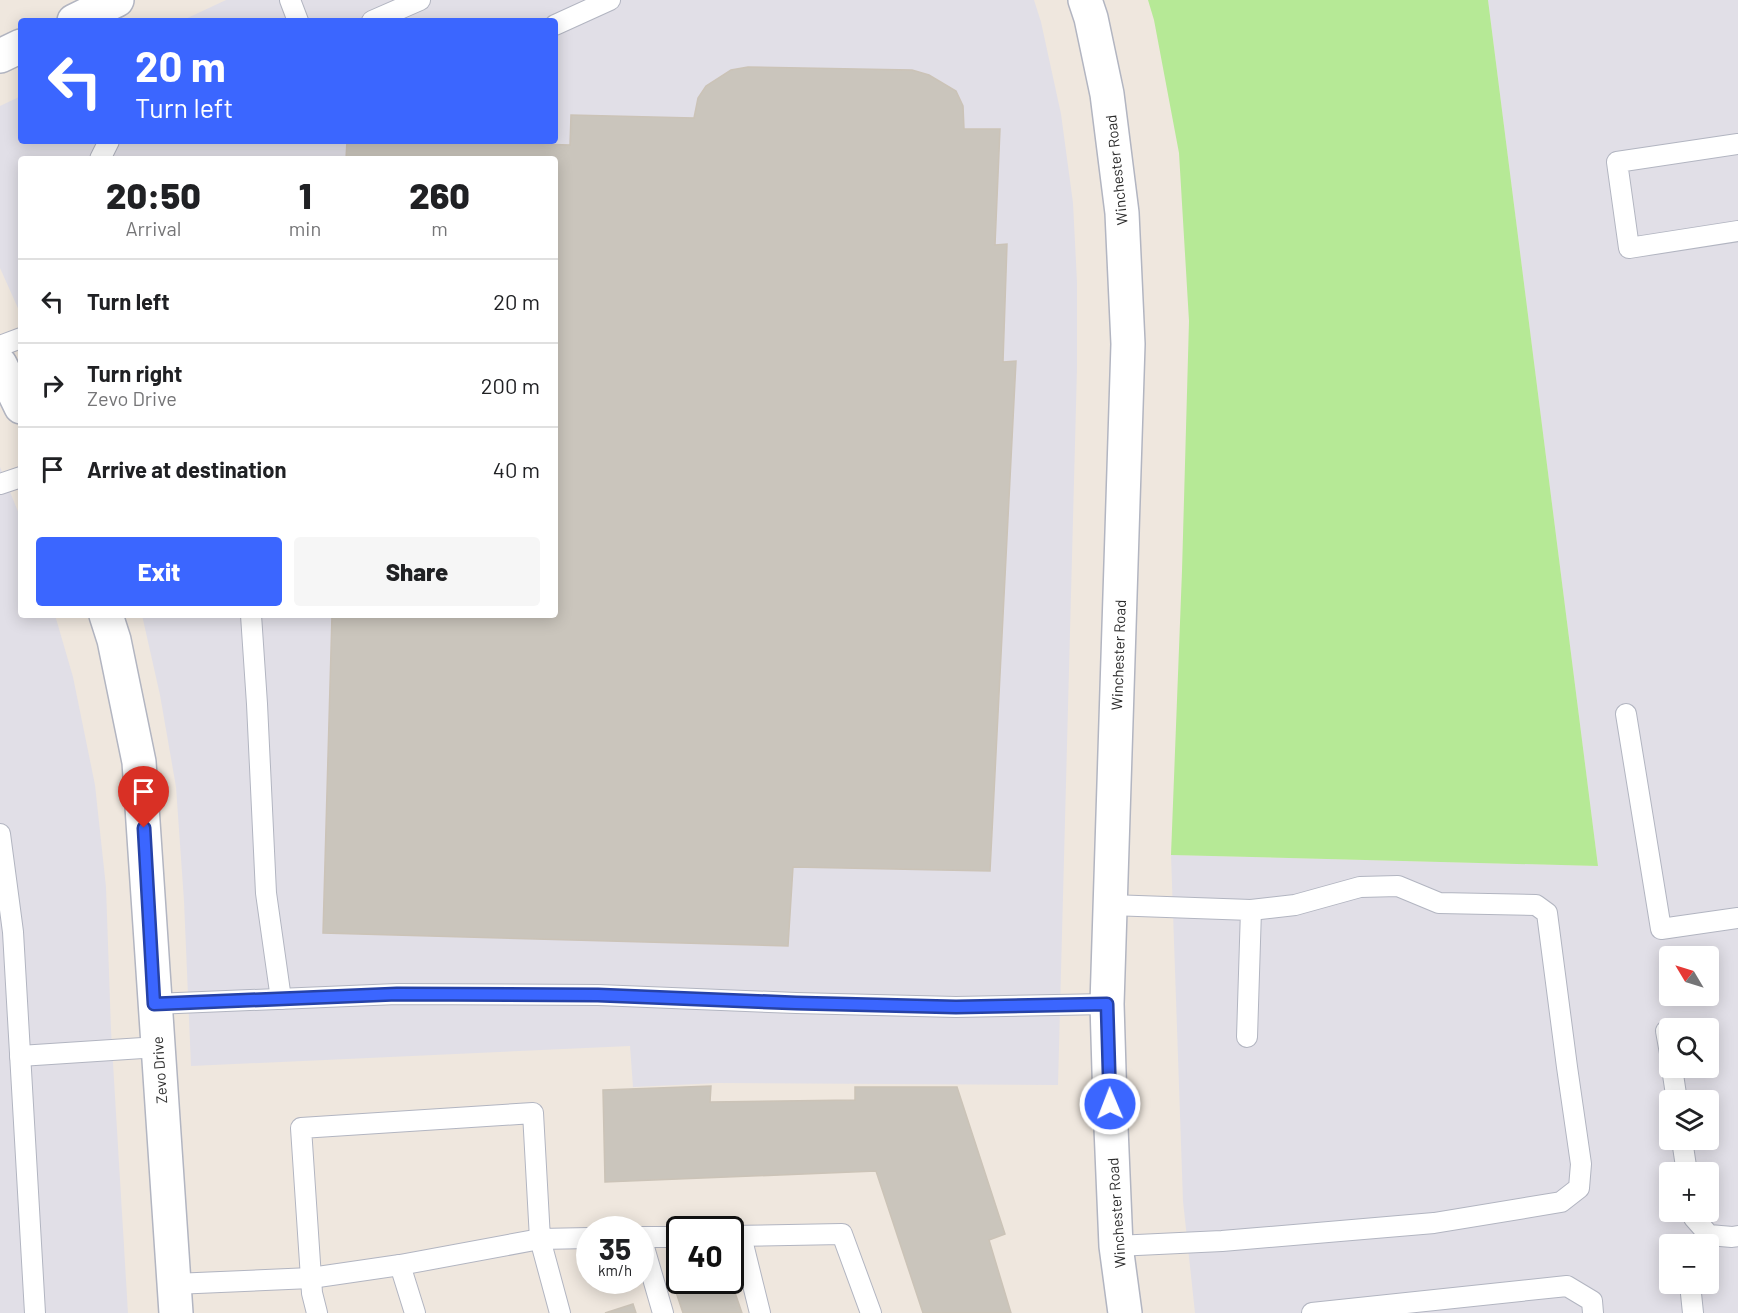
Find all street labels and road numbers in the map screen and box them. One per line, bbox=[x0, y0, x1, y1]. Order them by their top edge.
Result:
street label: Winchester Road bbox=[1101, 114, 1131, 226]
street label: Winchester Road bbox=[1107, 599, 1129, 711]
street label: Zevo Drive bbox=[148, 1036, 170, 1104]
street label: Winchester Road bbox=[1103, 1157, 1129, 1269]

